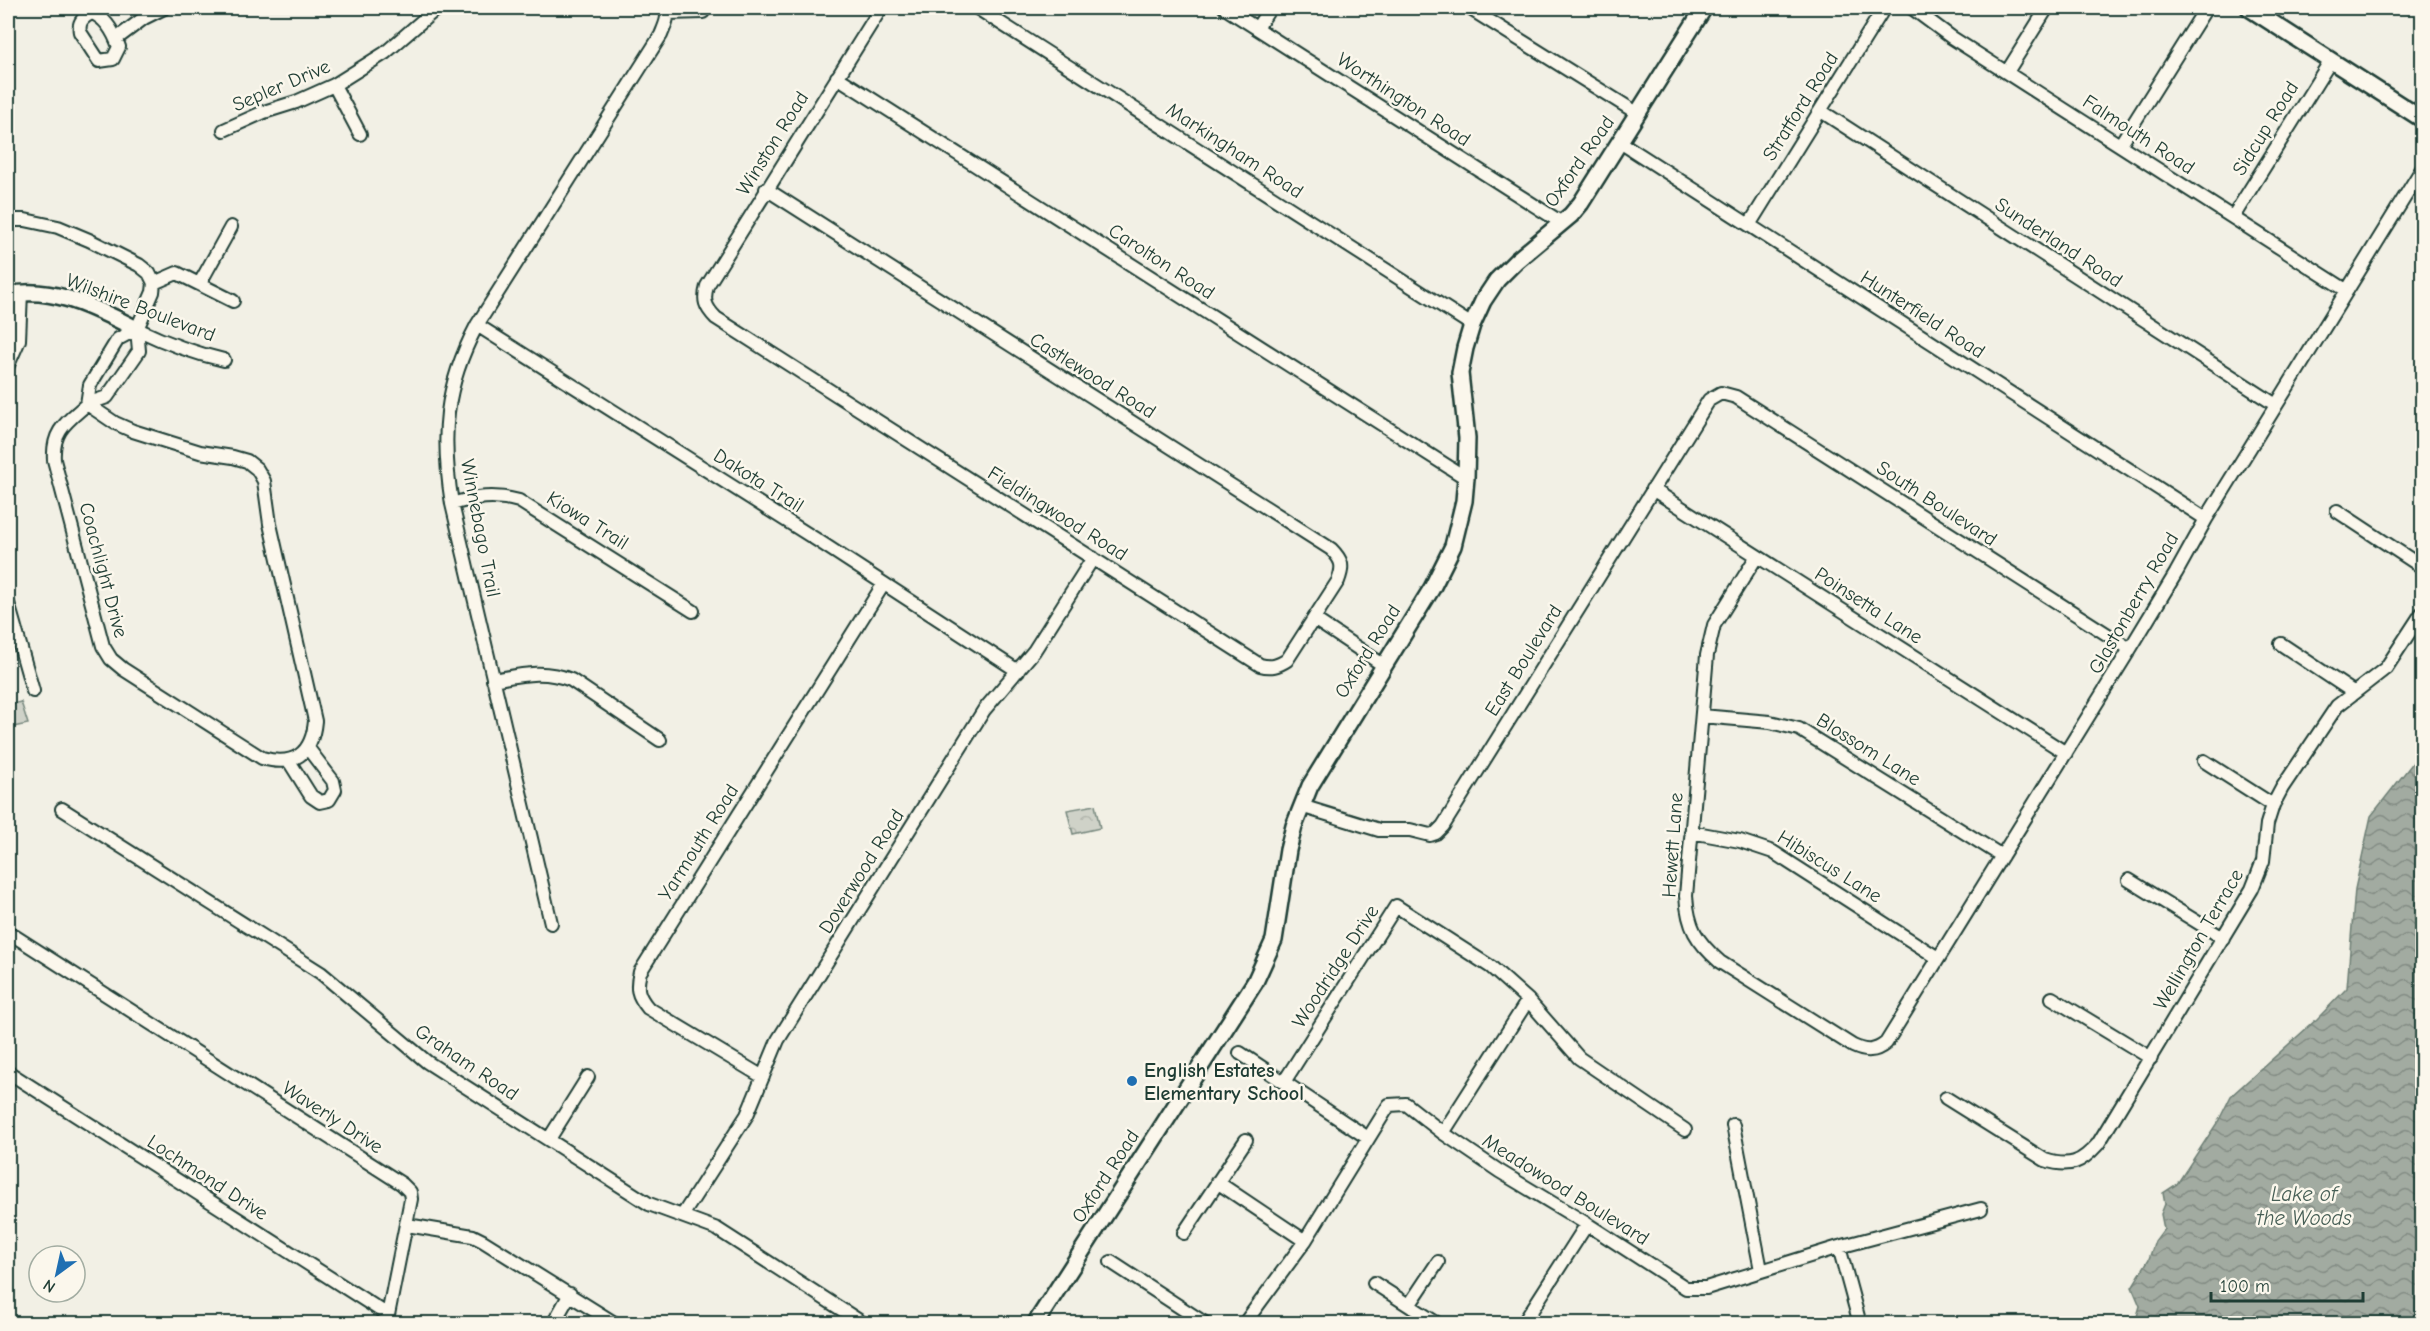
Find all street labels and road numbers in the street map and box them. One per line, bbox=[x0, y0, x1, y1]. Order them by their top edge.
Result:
street label: Worthington Road bbox=[1333, 48, 1475, 151]
street label: Stratford Road bbox=[1758, 48, 1843, 165]
street label: Sepler Drive bbox=[229, 55, 333, 116]
street label: Sidcup Road bbox=[2227, 77, 2303, 180]
street label: Winston Road bbox=[731, 87, 813, 199]
street label: Falmouth Road bbox=[2078, 90, 2199, 179]
street label: Markingham Road bbox=[1162, 98, 1307, 203]
street label: Oxford Road bbox=[1540, 111, 1619, 211]
street label: Sunderland Road bbox=[1991, 193, 2127, 292]
street label: Carolton Road bbox=[1104, 219, 1219, 304]
street label: Hunterfield Road bbox=[1856, 266, 1989, 363]
street label: Wilshire Boulevard bbox=[63, 268, 219, 347]
street label: Castlewood Road bbox=[1025, 327, 1160, 423]
street label: Dakota Trail bbox=[709, 444, 808, 517]
street label: South Boulevard bbox=[1872, 456, 2001, 551]
street label: Winnebago Trail bbox=[456, 457, 505, 599]
street label: Fieldingwood Road bbox=[984, 461, 1132, 566]
street label: Kiowa Trail bbox=[543, 486, 633, 555]
street label: Coachlight Drive bbox=[74, 500, 133, 640]
street label: Glastonberry Road bbox=[2084, 528, 2183, 678]
street label: Poinsetta Lane bbox=[1811, 562, 1927, 649]
street label: Oxford Road bbox=[1330, 600, 1405, 702]
street label: East Boulevard bbox=[1480, 600, 1567, 720]
street label: Blossom Lane bbox=[1812, 708, 1925, 791]
street label: Yarmouth Road bbox=[654, 780, 743, 905]
street label: Hewett Lane bbox=[1657, 792, 1688, 898]
street label: Doverwood Road bbox=[814, 805, 909, 938]
street label: Hibiscus Lane bbox=[1773, 825, 1886, 908]
street label: Wellington Terrace bbox=[2149, 865, 2248, 1014]
street label: Woodridge Drive bbox=[1287, 901, 1384, 1032]
street label: Graham Road bbox=[411, 1019, 523, 1105]
street label: Waverly Drive bbox=[278, 1076, 387, 1158]
street label: Oxford Road bbox=[1067, 1126, 1144, 1227]
street label: Meadowood Boulevard bbox=[1478, 1129, 1653, 1250]
street label: Lochmond Drive bbox=[143, 1130, 272, 1225]

